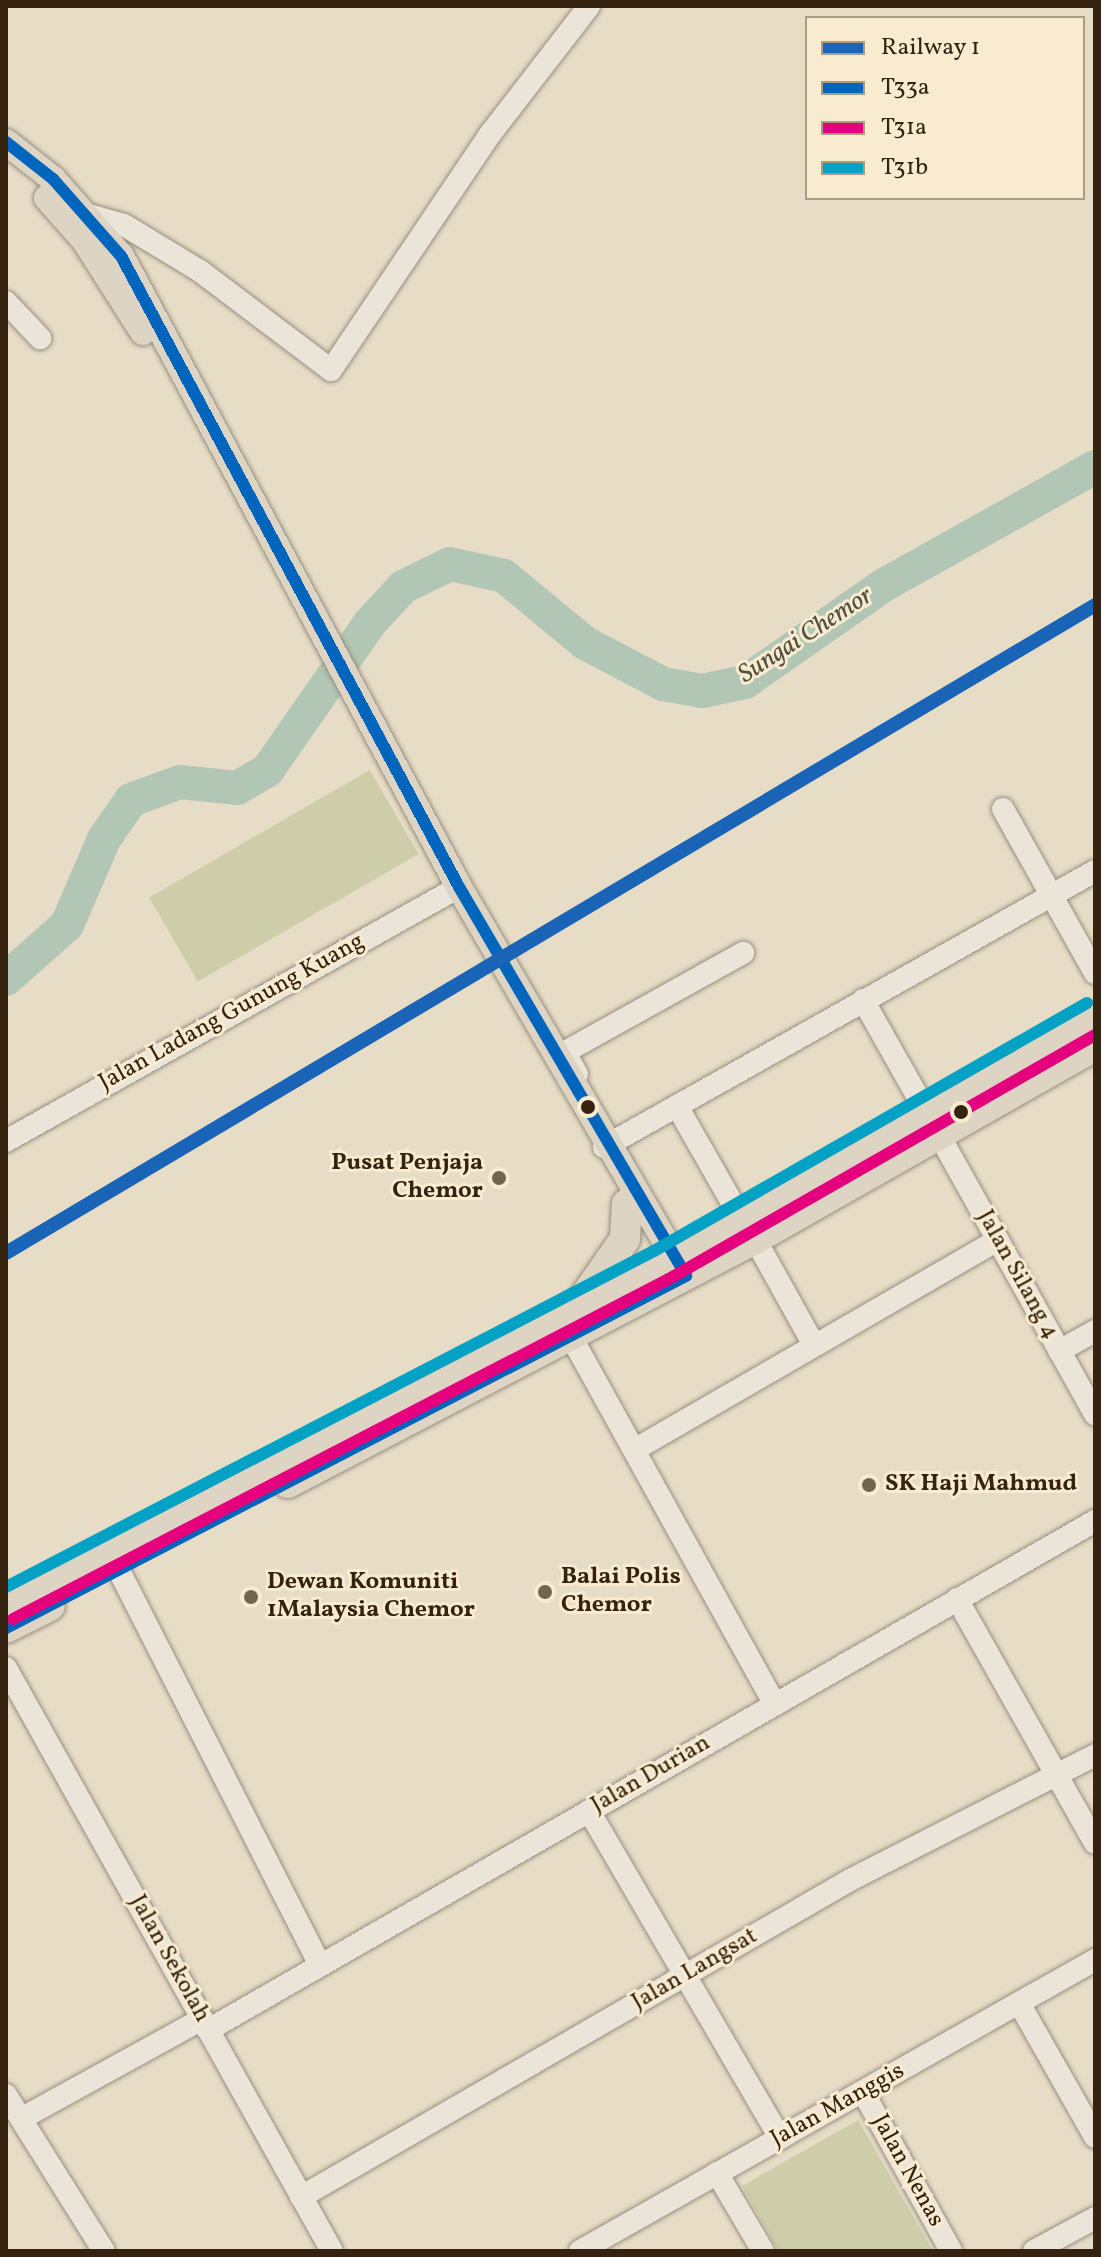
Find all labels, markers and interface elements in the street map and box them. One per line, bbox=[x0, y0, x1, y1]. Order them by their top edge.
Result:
legend bbox=[805, 16, 1085, 200]
text: Railway 1 bbox=[881, 31, 980, 65]
text: T33a bbox=[881, 71, 930, 105]
text: T31a bbox=[881, 111, 927, 145]
text: T31b bbox=[881, 151, 928, 185]
water label: Sungai Chemor bbox=[733, 581, 879, 691]
street label: Jalan Ladang Gunung Kuang bbox=[94, 928, 370, 1098]
unlabelled marker bbox=[580, 1099, 596, 1115]
unlabelled marker bbox=[953, 1104, 969, 1120]
place label: Pusat Penjaja Chemor bbox=[331, 1150, 483, 1206]
marker: Pusat Penjaja Chemor bbox=[490, 1169, 508, 1187]
street label: Jalan Silang 4 bbox=[970, 1205, 1064, 1345]
place label: SK Haji Mahmud bbox=[885, 1471, 1077, 1499]
marker: SK Haji Mahmud bbox=[860, 1476, 878, 1494]
place label: Balai Polis Chemor bbox=[561, 1564, 681, 1620]
place label: Dewan Komuniti 1Malaysia Chemor bbox=[267, 1569, 475, 1625]
marker: Balai Polis Chemor bbox=[536, 1583, 554, 1601]
marker: Dewan Komuniti 1Malaysia Chemor bbox=[242, 1588, 260, 1606]
street label: Jalan Durian bbox=[586, 1729, 716, 1821]
street label: Jalan Sekolah bbox=[122, 1890, 216, 2028]
street label: Jalan Langsat bbox=[627, 1922, 763, 2018]
street label: Jalan Manggis bbox=[766, 2057, 910, 2155]
street label: Jalan Nenas bbox=[864, 2110, 950, 2232]

